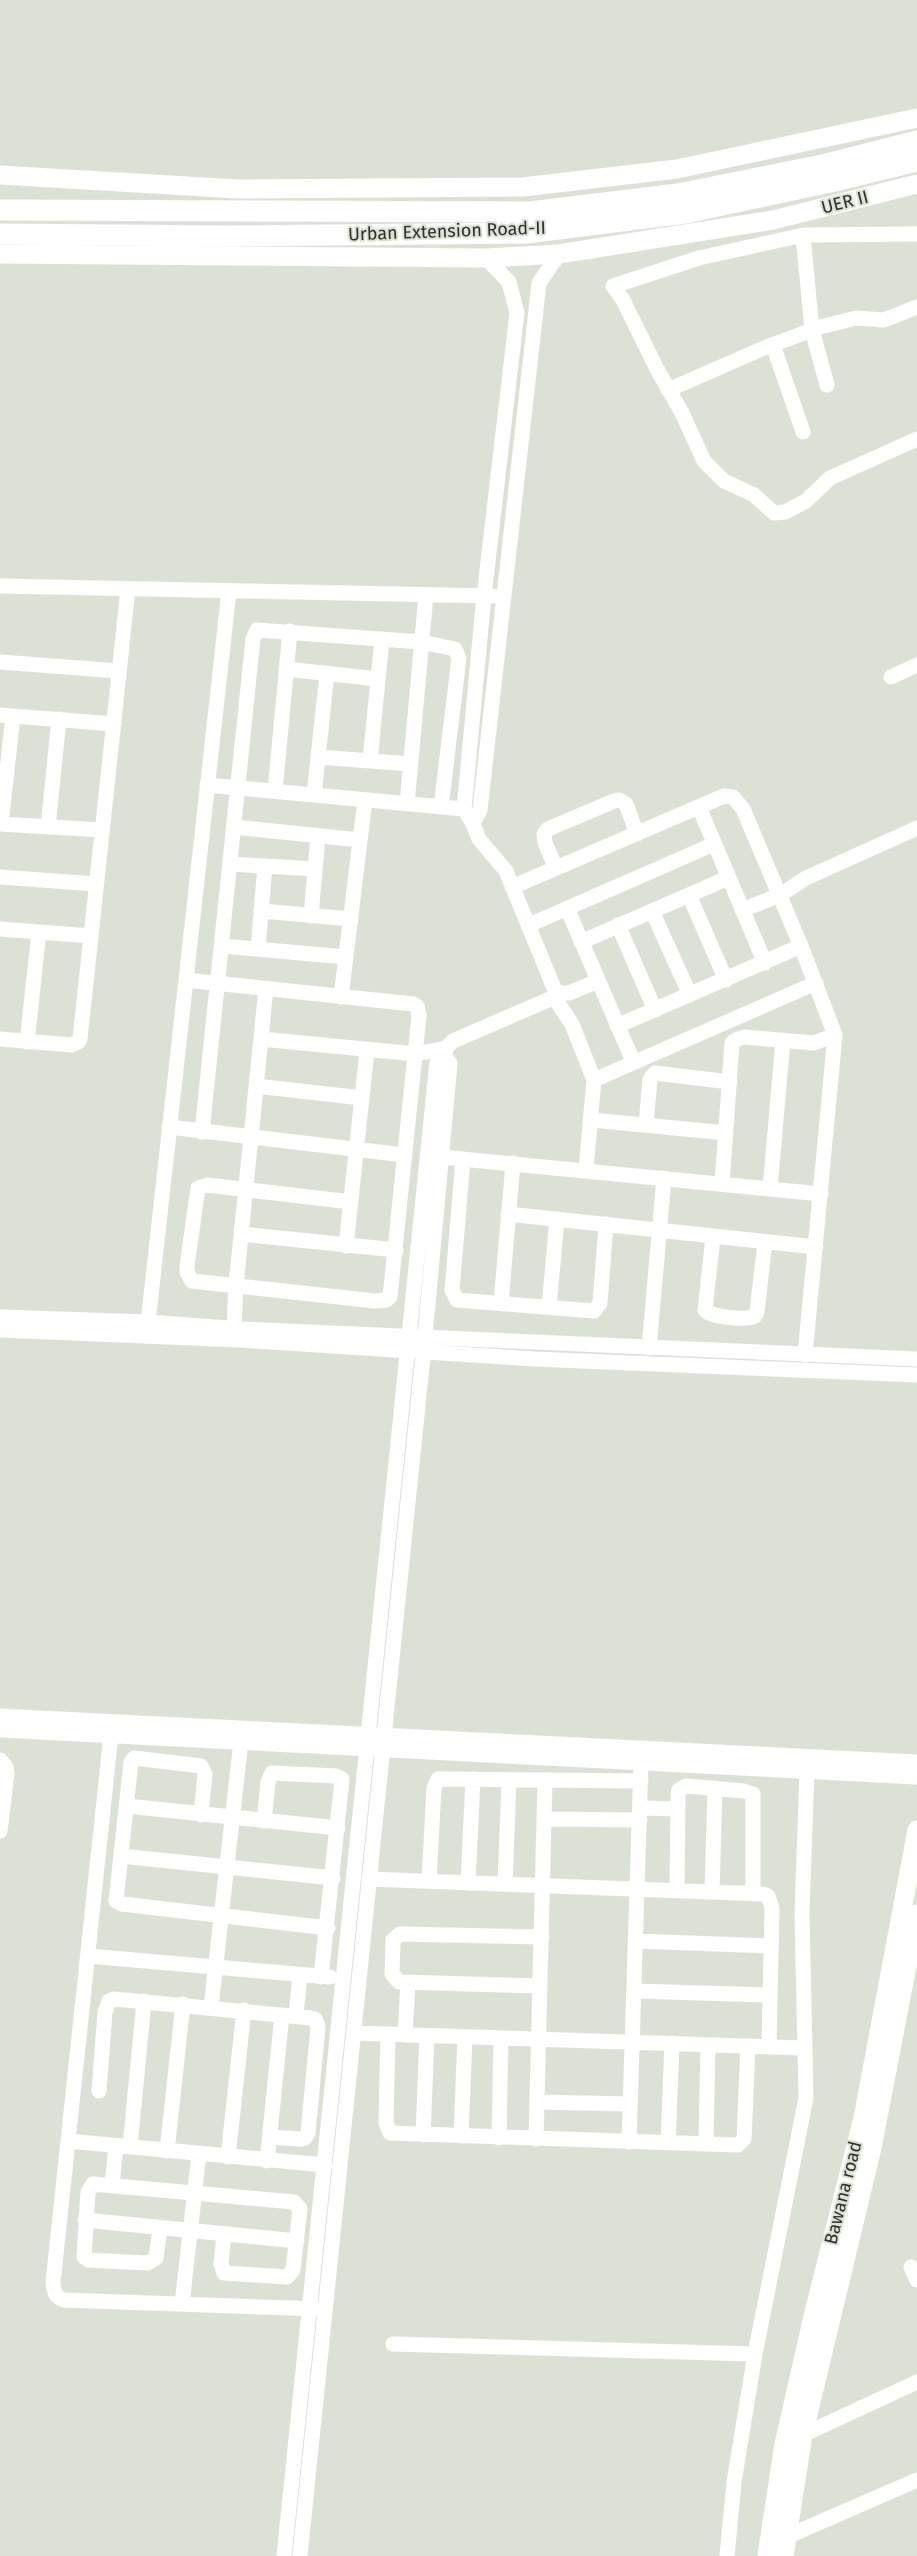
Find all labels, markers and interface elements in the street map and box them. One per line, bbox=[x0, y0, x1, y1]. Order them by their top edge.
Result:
street label: UER II bbox=[819, 187, 871, 219]
street label: Urban Extension Road-II bbox=[348, 218, 546, 246]
street label: Bawana road bbox=[821, 2139, 867, 2247]

